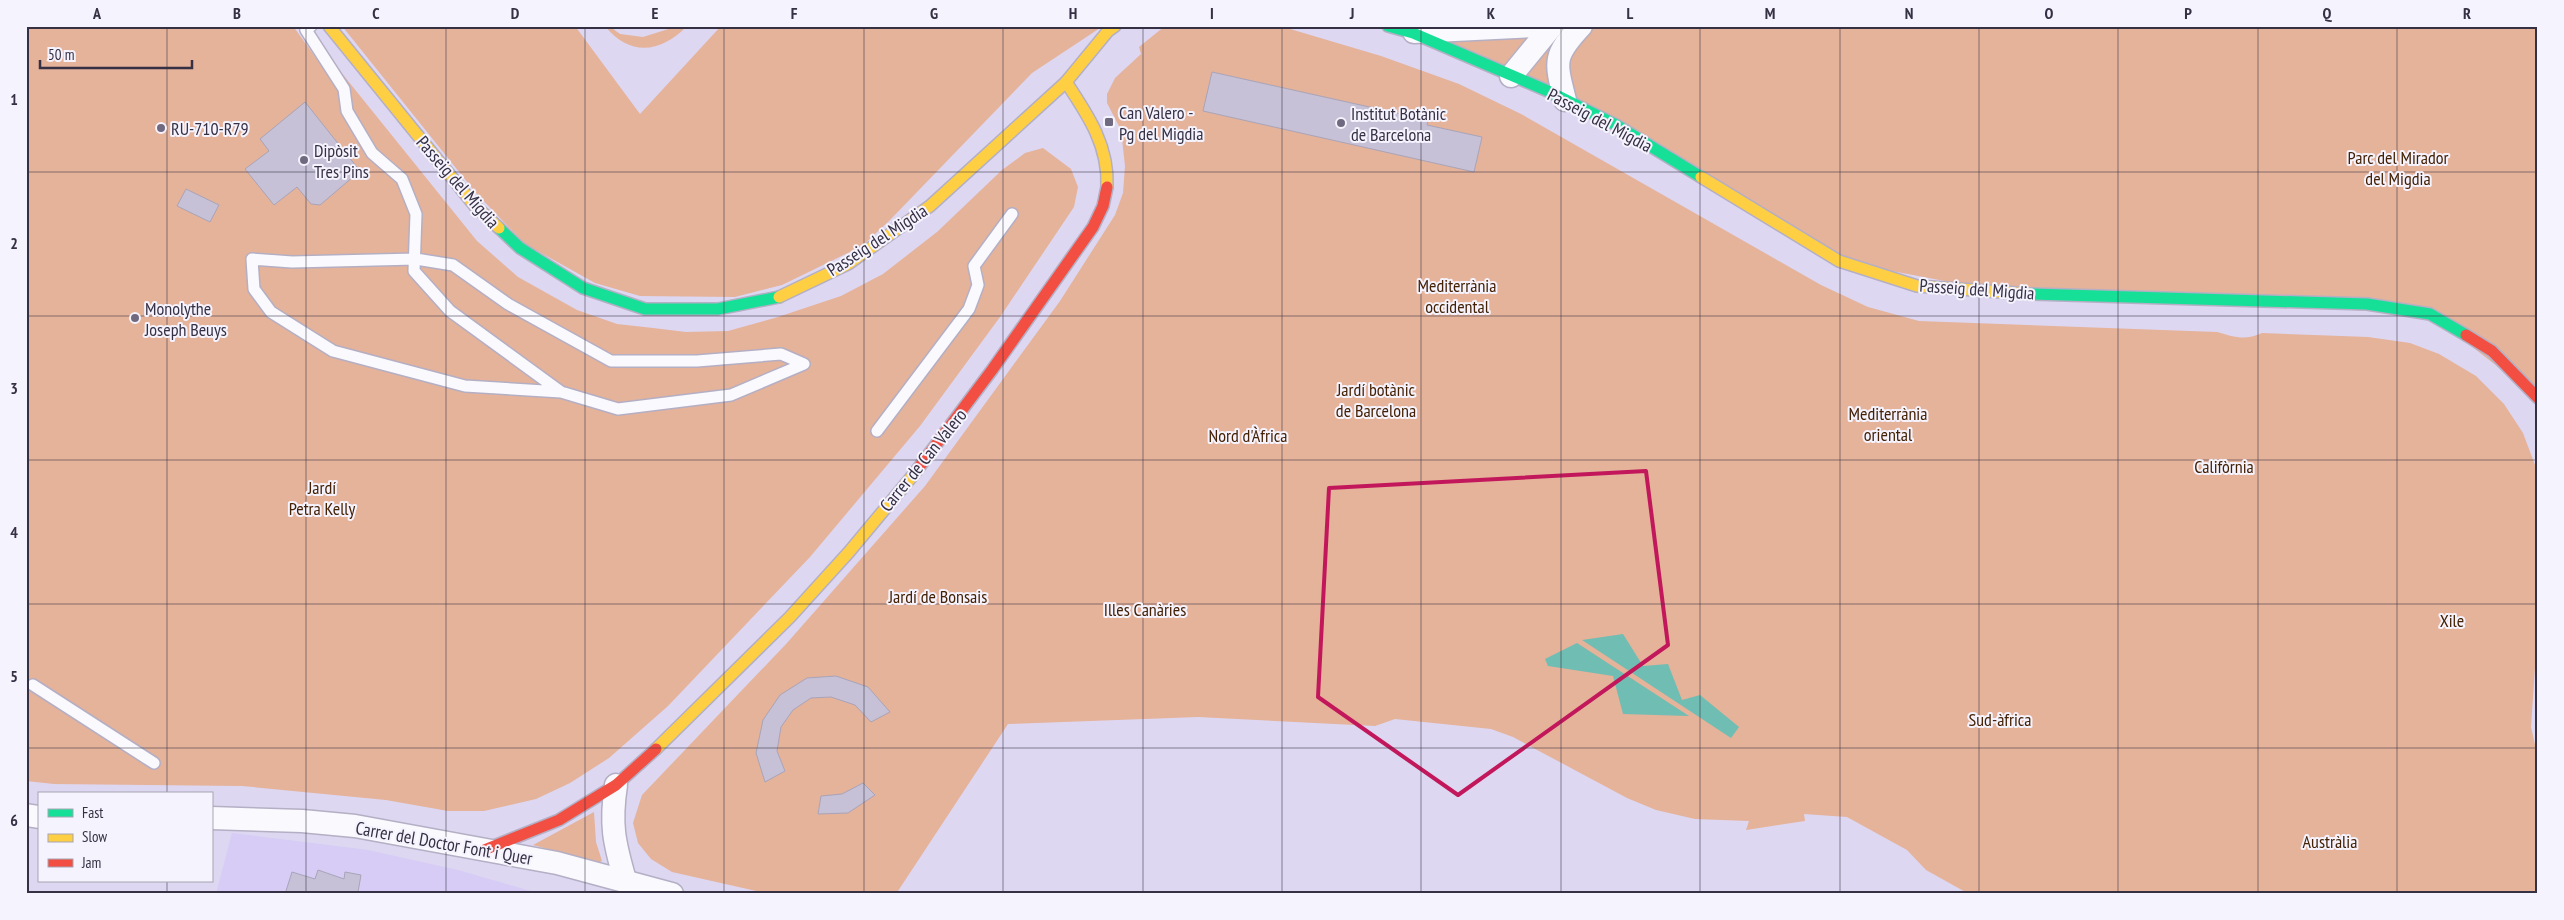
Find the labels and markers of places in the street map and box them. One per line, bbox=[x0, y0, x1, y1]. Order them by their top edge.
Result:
place label: Can Valero - Pg del Migdia bbox=[1119, 101, 1203, 145]
place label: Institut Botànic de Barcelona bbox=[1351, 102, 1447, 146]
marker: Can Valero - Pg del Migdia bbox=[1103, 116, 1115, 128]
place label: RU-710-R79 bbox=[171, 117, 249, 140]
marker: Institut Botànic de Barcelona bbox=[1335, 117, 1347, 129]
marker: RU-710-R79 bbox=[155, 122, 167, 134]
place label: Dipòsit Tres Pins bbox=[314, 139, 369, 183]
marker: Dipòsit Tres Pins bbox=[298, 154, 310, 166]
place label: Monolythe Joseph Beuys bbox=[144, 297, 227, 341]
marker: Monolythe Joseph Beuys bbox=[129, 312, 141, 324]

